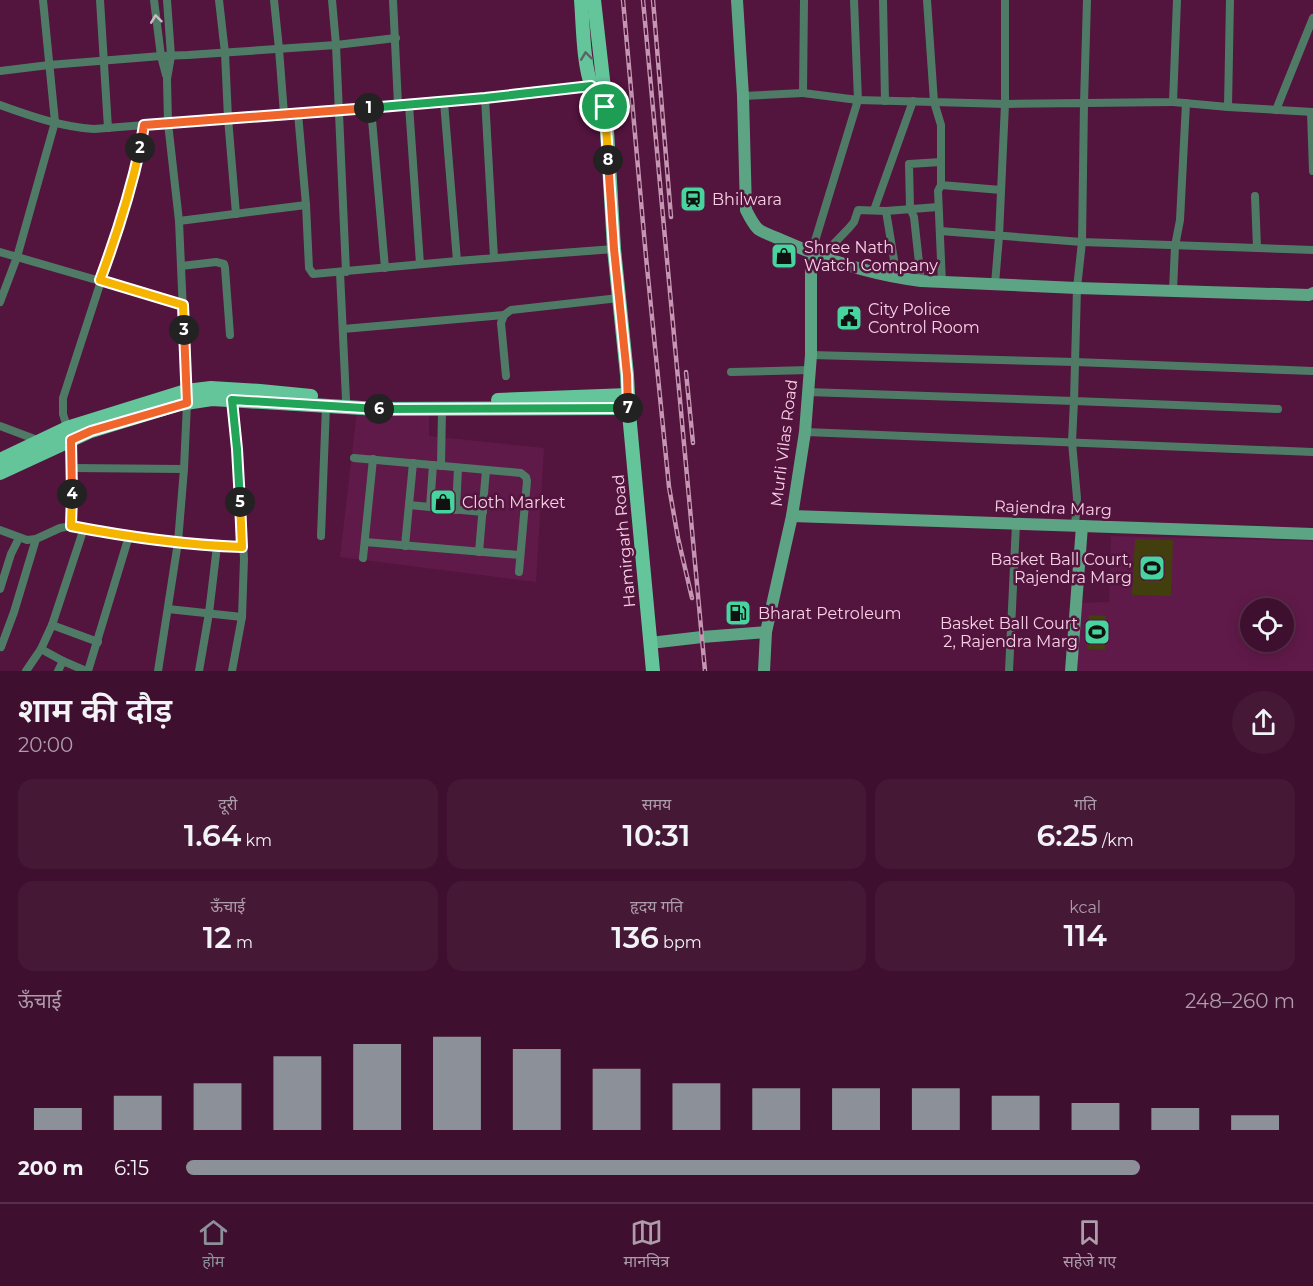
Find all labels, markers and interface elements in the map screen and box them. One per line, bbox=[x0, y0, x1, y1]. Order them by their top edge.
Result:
one-way arrow bbox=[151, 14, 163, 23]
one-way arrow bbox=[580, 51, 593, 60]
pin bbox=[579, 81, 630, 132]
icon: arrive bbox=[588, 90, 621, 123]
pin: 1 bbox=[354, 93, 384, 123]
text: 1 bbox=[366, 98, 372, 117]
pin: 2 bbox=[125, 133, 155, 163]
text: 2 bbox=[135, 138, 145, 157]
pin: 8 bbox=[593, 145, 623, 175]
text: 8 bbox=[603, 150, 613, 169]
station icon: Bhilwara bbox=[678, 184, 708, 214]
place label: Bhilwara bbox=[712, 190, 782, 209]
place label: Shree Nath Watch Company bbox=[804, 238, 938, 275]
shop icon: Shree Nath Watch Company bbox=[769, 241, 799, 271]
place label: City Police Control Room bbox=[868, 300, 980, 337]
public building icon: City Police Control Room bbox=[834, 303, 864, 333]
pin: 3 bbox=[169, 315, 199, 345]
text: 3 bbox=[179, 320, 189, 339]
street label: Murli Vilas Road bbox=[767, 378, 801, 508]
pin: 7 bbox=[613, 393, 643, 423]
pin: 6 bbox=[364, 394, 394, 424]
text: 7 bbox=[623, 398, 633, 417]
text: 6 bbox=[374, 399, 384, 418]
street label: Hamirgarh Road bbox=[609, 474, 639, 608]
pin: 4 bbox=[57, 479, 87, 509]
text: 4 bbox=[66, 484, 78, 503]
pin: 5 bbox=[225, 487, 255, 517]
shop icon: Cloth Market bbox=[428, 487, 458, 517]
text: 5 bbox=[235, 492, 245, 511]
place label: Cloth Market bbox=[462, 493, 566, 512]
street label: Rajendra Marg bbox=[994, 496, 1112, 520]
place label: Basket Ball Court, Rajendra Marg bbox=[990, 550, 1132, 587]
sports icon: Basket Ball Court, Rajendra Marg bbox=[1137, 553, 1167, 583]
fuel station icon: Bharat Petroleum bbox=[723, 598, 753, 628]
map controls bbox=[1240, 598, 1294, 652]
button: locate bbox=[1240, 598, 1294, 652]
place label: Bharat Petroleum bbox=[758, 604, 902, 623]
place label: Basket Ball Court 2, Rajendra Marg bbox=[940, 614, 1078, 651]
sports icon: Basket Ball Court 2, Rajendra Marg bbox=[1082, 617, 1112, 647]
text: शाम की दौड़ bbox=[18, 690, 172, 730]
button: share bbox=[1232, 691, 1295, 754]
text: 20:00 bbox=[18, 733, 73, 757]
text: दूरी bbox=[218, 795, 237, 814]
text: समय bbox=[642, 795, 671, 814]
text: गति bbox=[1074, 795, 1096, 814]
text: 1.64 bbox=[184, 817, 241, 854]
text: 10:31 bbox=[623, 817, 690, 854]
text: 6:25 bbox=[1037, 817, 1098, 854]
text: km bbox=[241, 831, 272, 850]
text: /km bbox=[1098, 831, 1134, 850]
text: ऊँचाई bbox=[210, 897, 245, 916]
text: हृदय गति bbox=[630, 897, 683, 916]
text: kcal bbox=[1069, 898, 1101, 917]
text: 114 bbox=[1064, 917, 1107, 954]
text: 12 bbox=[203, 919, 232, 956]
text: 136 bbox=[611, 919, 659, 956]
text: m bbox=[232, 933, 253, 952]
text: bpm bbox=[659, 933, 702, 952]
text: ऊँचाई bbox=[18, 989, 61, 1013]
text: 248–260 m bbox=[1185, 989, 1295, 1013]
text: 200 m bbox=[18, 1156, 84, 1180]
text: 6:15 bbox=[114, 1156, 149, 1180]
tab: होम bbox=[197, 1216, 230, 1274]
tab: मानचित्र bbox=[624, 1216, 669, 1274]
tab: सहेजे गए bbox=[1063, 1216, 1116, 1274]

